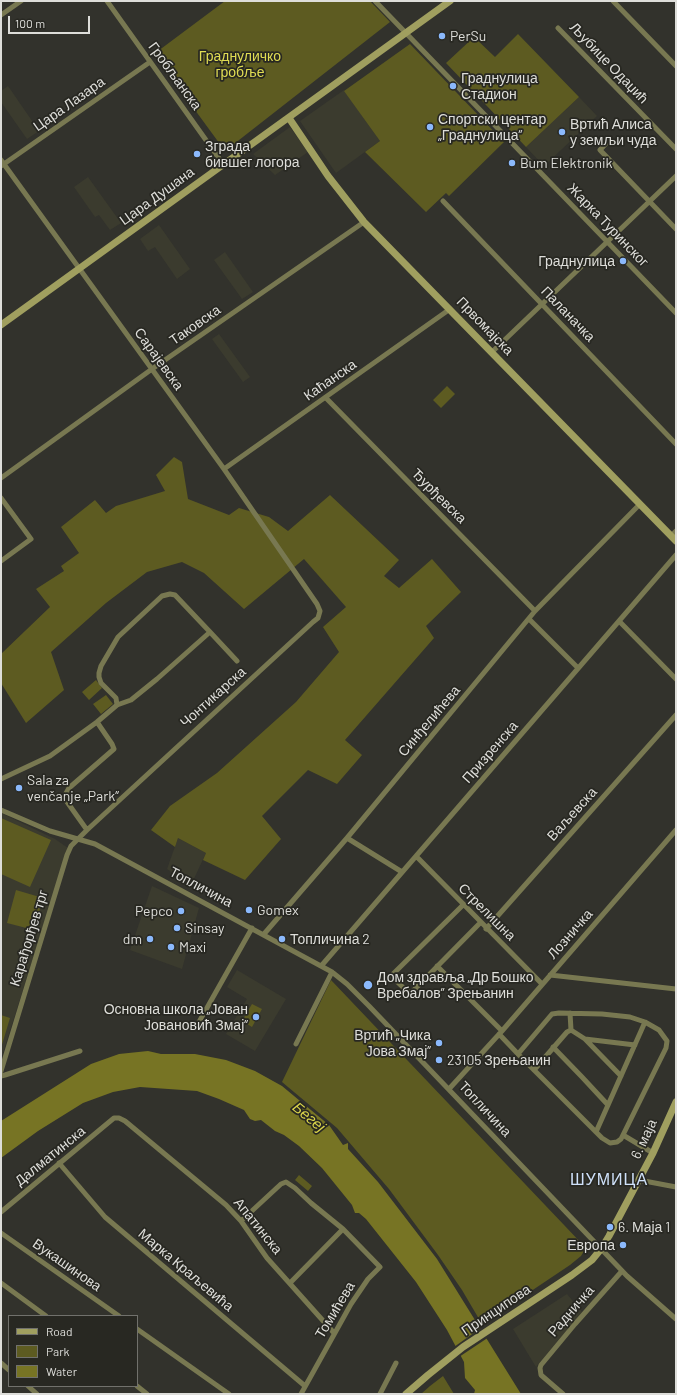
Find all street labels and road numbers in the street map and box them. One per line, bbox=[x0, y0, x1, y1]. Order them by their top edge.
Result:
street label: Љубице Одаџић bbox=[566, 19, 652, 107]
street label: Гробљанска bbox=[145, 39, 205, 113]
street label: Цара Лазара bbox=[30, 73, 108, 135]
street label: Цара Душана bbox=[116, 163, 198, 229]
street label: Жарка Туринског bbox=[564, 180, 652, 270]
street label: Паланачка bbox=[537, 283, 599, 345]
street label: Првомајска bbox=[453, 293, 517, 359]
street label: Таковска bbox=[166, 301, 224, 349]
street label: Сарајевска bbox=[131, 325, 187, 393]
street label: Каћанска bbox=[300, 356, 360, 404]
street label: Ђурђевска bbox=[408, 465, 470, 527]
street label: Чонтикарска bbox=[177, 663, 249, 731]
street label: Синђелићева bbox=[394, 682, 464, 760]
street label: Призренска bbox=[459, 718, 521, 786]
street label: Ваљевска bbox=[544, 784, 600, 844]
street label: Топличина bbox=[166, 863, 236, 911]
street label: Стрелишна bbox=[455, 880, 519, 944]
street label: Карађорђев трг bbox=[6, 888, 52, 988]
street label: Лозничка bbox=[544, 906, 596, 962]
street label: Топличина bbox=[455, 1078, 515, 1140]
street label: 6. маја bbox=[627, 1116, 661, 1162]
street label: Далматинска bbox=[11, 1122, 89, 1190]
street label: Апатинска bbox=[230, 1194, 286, 1258]
street label: Марка Краљевића bbox=[135, 1225, 237, 1315]
street label: Вукашинова bbox=[29, 1235, 105, 1295]
street label: Томићева bbox=[311, 1279, 359, 1341]
street label: Принципова bbox=[458, 1281, 534, 1339]
street label: Радничка bbox=[544, 1282, 598, 1340]

